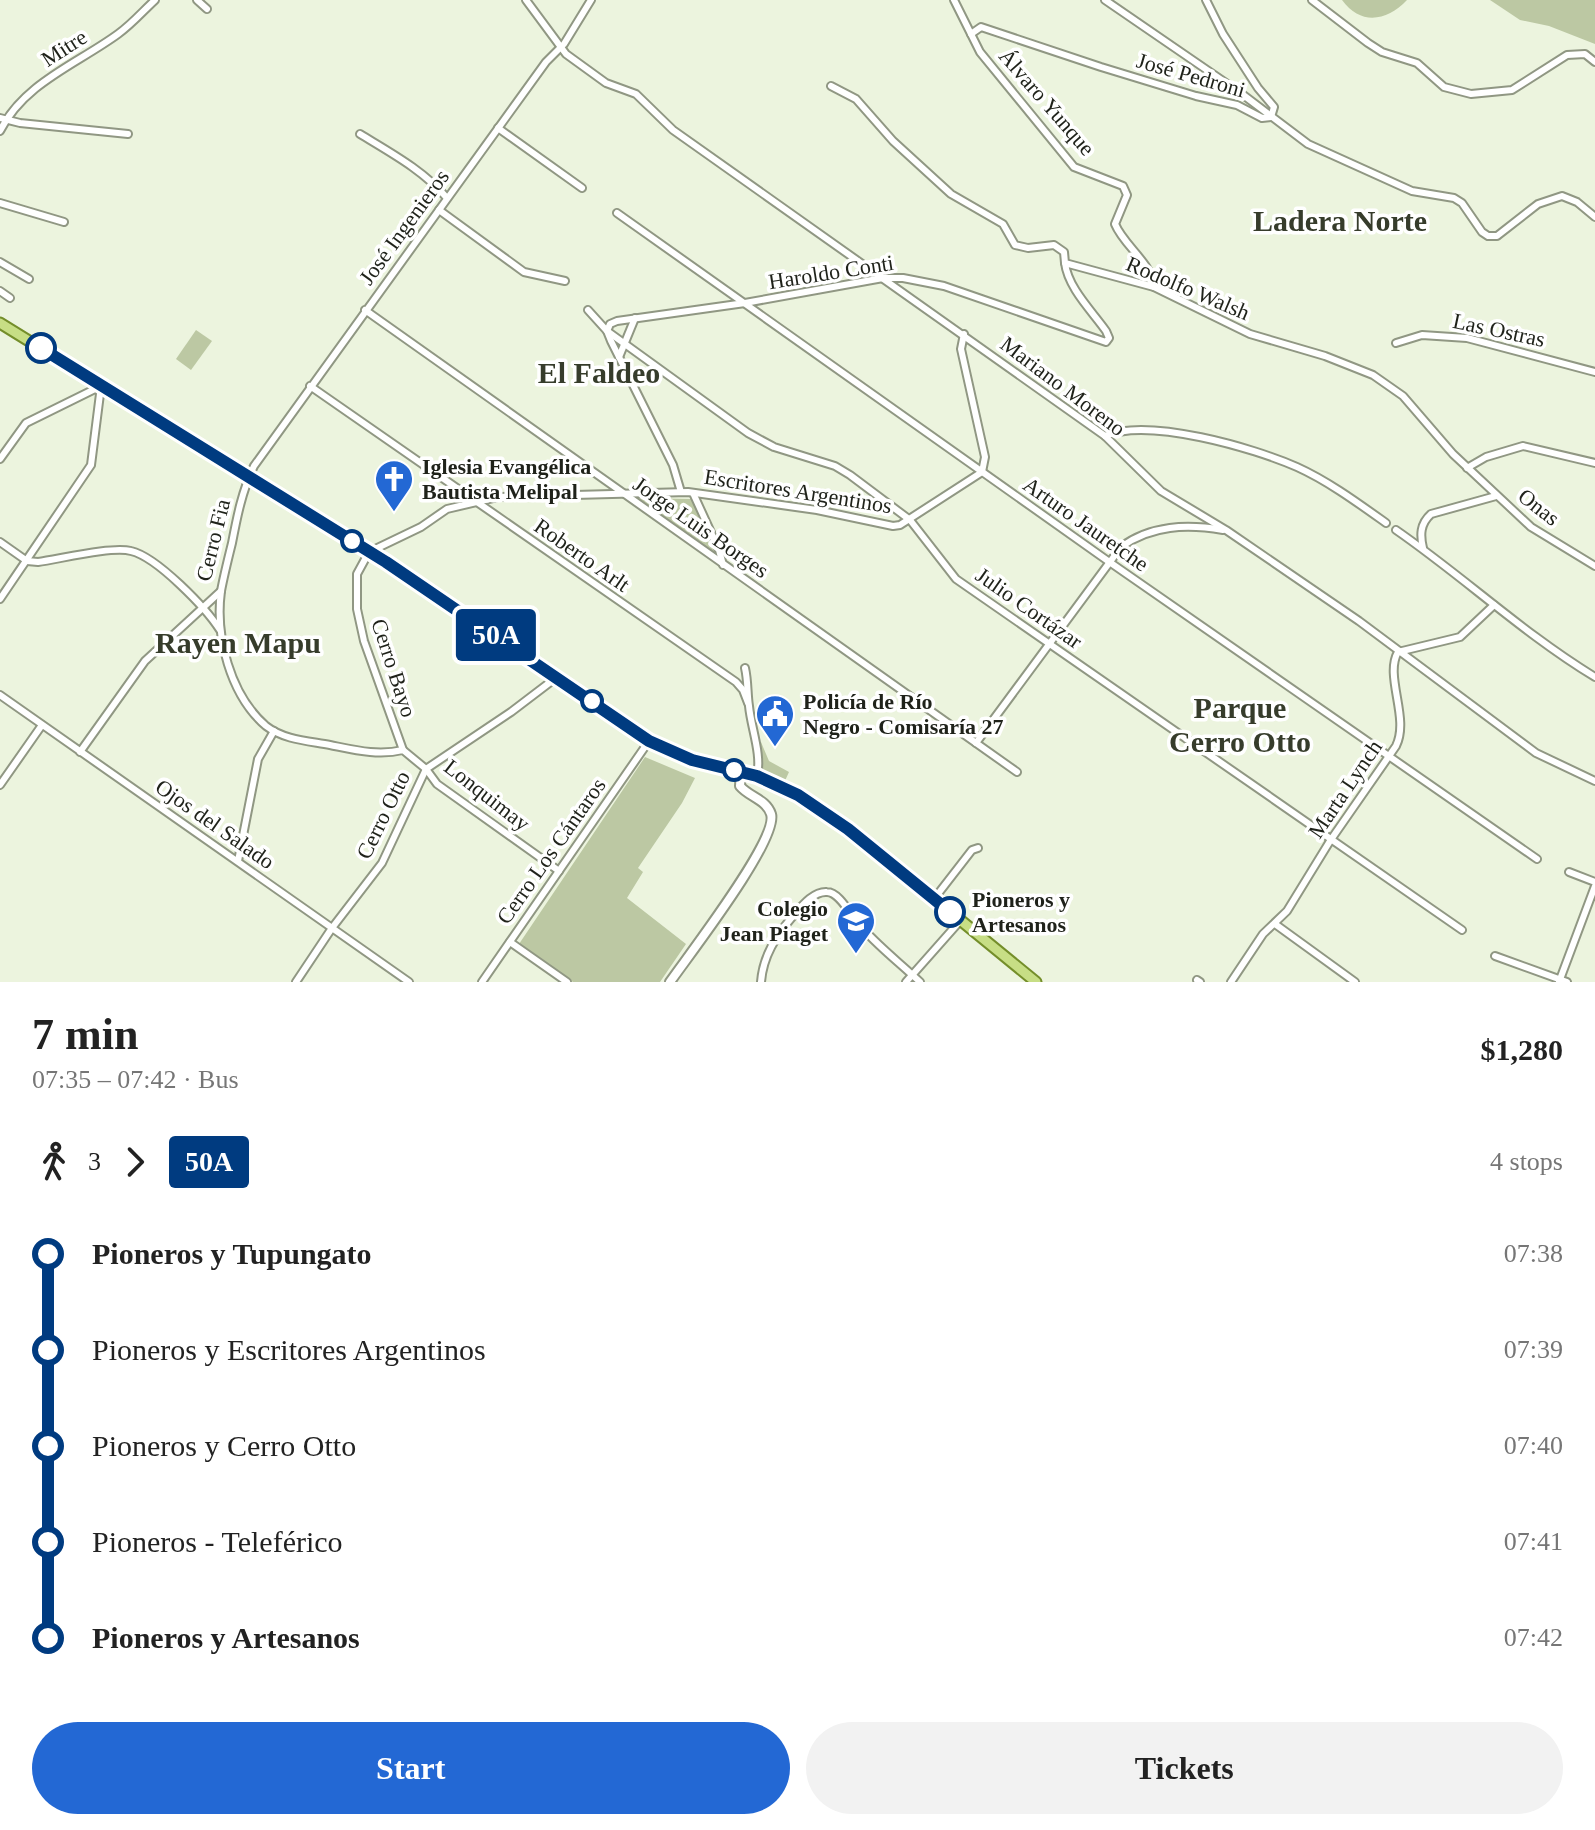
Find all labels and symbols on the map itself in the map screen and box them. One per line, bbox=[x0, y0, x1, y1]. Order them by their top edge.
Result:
street label: Mitre bbox=[37, 24, 91, 72]
street label: Álvaro Yunque bbox=[994, 44, 1100, 160]
street label: José Pedroni bbox=[1134, 48, 1248, 102]
street label: José Ingenieros bbox=[354, 165, 454, 289]
district label: Ladera Norte bbox=[1253, 204, 1427, 237]
street label: Haroldo Conti bbox=[767, 250, 895, 294]
street label: Rodolfo Walsh bbox=[1123, 251, 1253, 325]
street label: Las Ostras bbox=[1451, 308, 1547, 352]
street label: Mariano Moreno bbox=[996, 331, 1130, 441]
unlabelled marker bbox=[26, 333, 56, 363]
district label: El Faldeo bbox=[538, 356, 660, 389]
place label: Iglesia Evangélica Bautista Melipal bbox=[422, 454, 591, 504]
church icon: Iglesia Evangélica Bautista Melipal bbox=[373, 458, 415, 513]
street label: Escritores Argentinos bbox=[702, 464, 894, 518]
street label: Jorge Luis Borges bbox=[629, 471, 773, 583]
street label: Arturo Jauretche bbox=[1019, 472, 1153, 576]
street label: Onas bbox=[1513, 483, 1565, 531]
street label: Cerro Fia bbox=[191, 496, 235, 584]
street label: Roberto Arlt bbox=[530, 513, 634, 597]
unlabelled marker bbox=[341, 530, 363, 552]
street label: Julio Cortázar bbox=[971, 562, 1088, 654]
line badge: 50A bbox=[450, 609, 542, 661]
street label: Cerro Bayo bbox=[366, 616, 422, 720]
district label: Rayen Mapu bbox=[155, 626, 321, 659]
place label: Policía de Río Negro - Comisaría 27 bbox=[803, 689, 1004, 739]
unlabelled marker bbox=[581, 690, 603, 712]
district label: Parque Cerro Otto bbox=[1169, 691, 1311, 758]
public building icon: Policía de Río Negro - Comisaría 27 bbox=[754, 693, 796, 748]
street label: Marta Lynch bbox=[1303, 735, 1387, 843]
street label: Lonquimay bbox=[439, 754, 535, 836]
unlabelled marker bbox=[723, 759, 745, 781]
street label: Cerro Otto bbox=[351, 767, 415, 863]
street label: Cerro Los Cántaros bbox=[491, 773, 611, 929]
street label: Ojos del Salado bbox=[151, 774, 279, 874]
place label: Pioneros y Artesanos bbox=[972, 887, 1070, 937]
place label: Colegio Jean Piaget bbox=[720, 896, 829, 946]
marker: Pioneros y Artesanos bbox=[935, 897, 965, 927]
school or university icon: Colegio Jean Piaget bbox=[835, 900, 877, 955]

